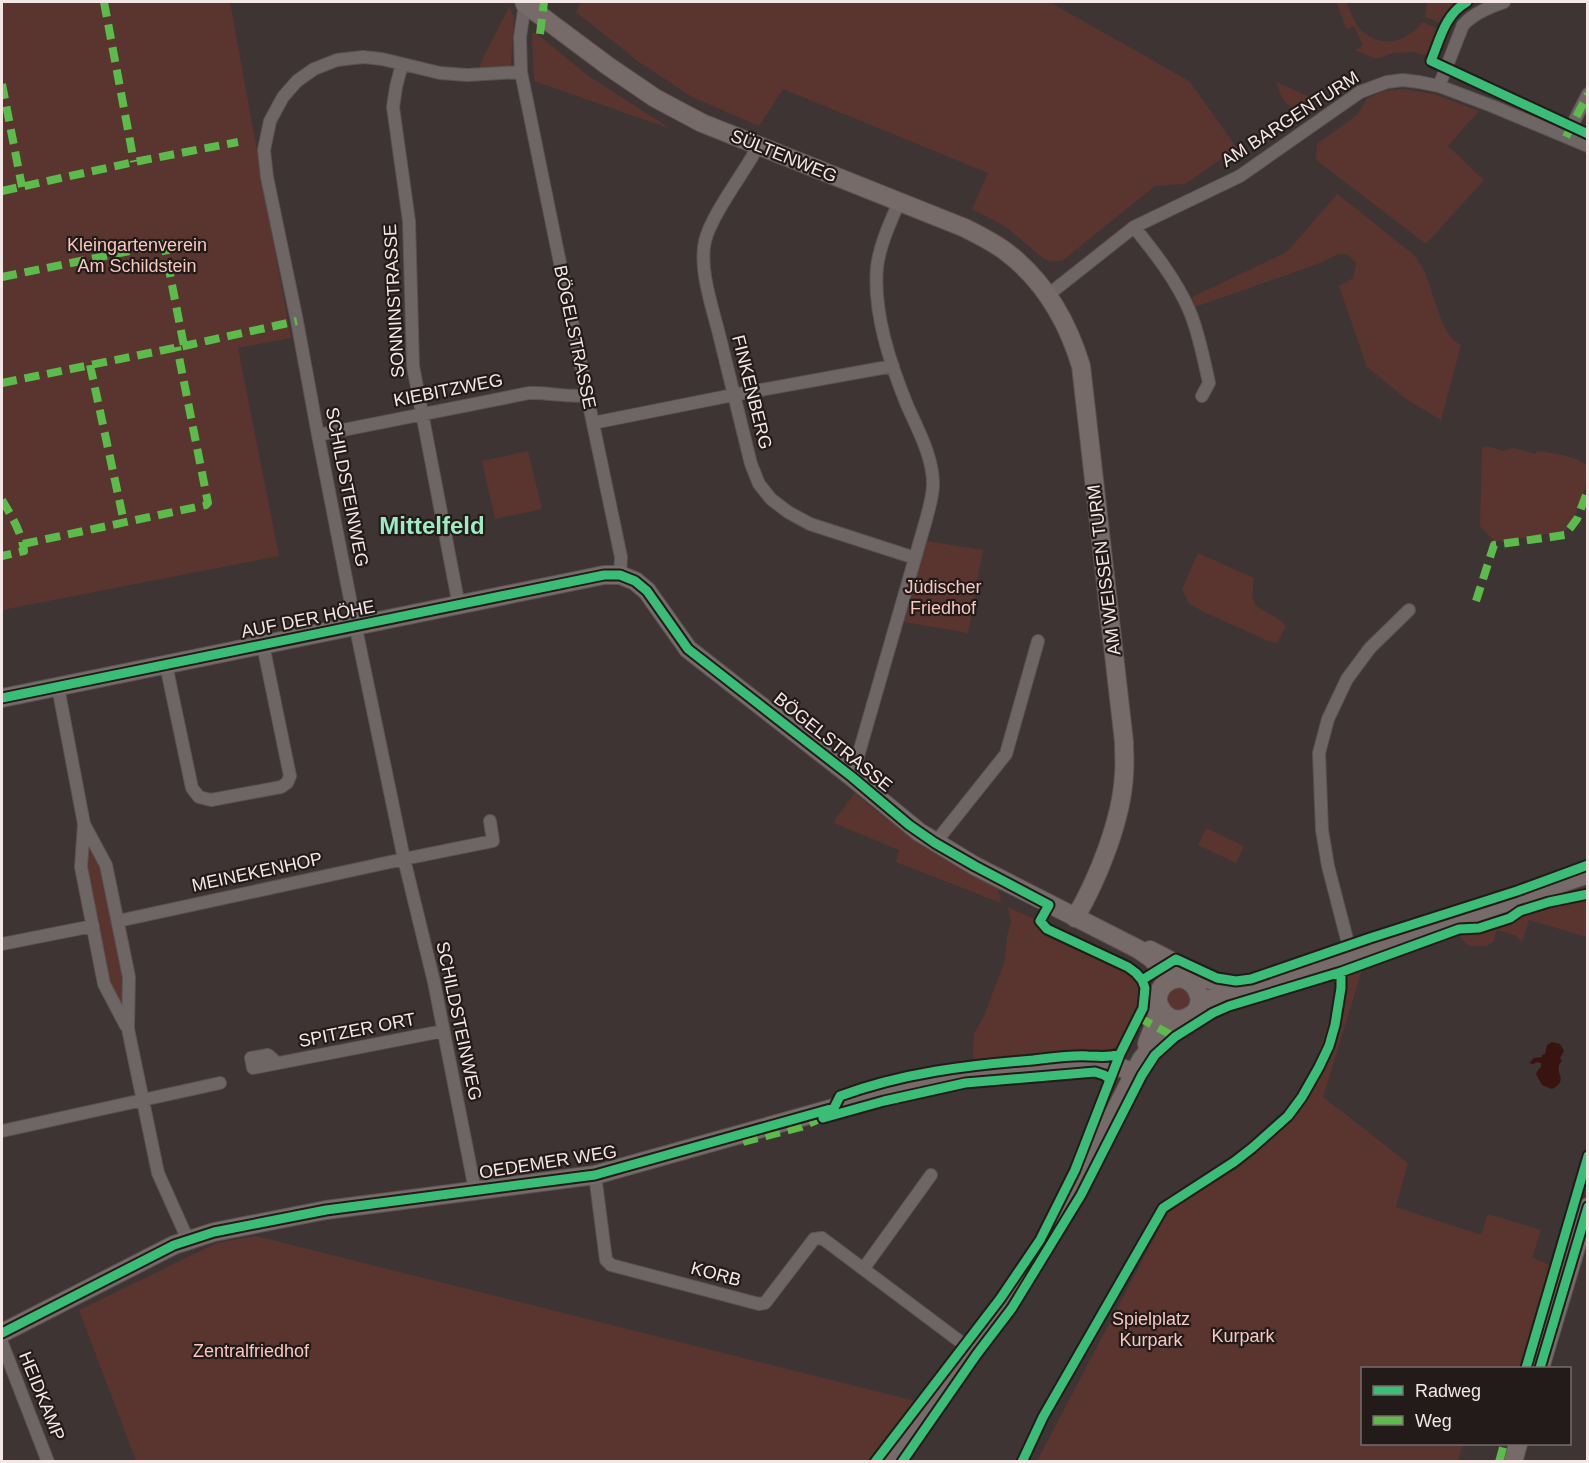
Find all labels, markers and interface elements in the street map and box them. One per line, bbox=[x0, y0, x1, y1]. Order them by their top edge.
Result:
street label: AM BARGENTURM bbox=[1217, 67, 1363, 171]
street label: SÜLTENWEG bbox=[728, 126, 840, 186]
street label: SONNINSTRASSE bbox=[380, 224, 408, 378]
park label: Kleingartenverein Am Schildstein bbox=[67, 235, 207, 276]
street label: BÖGELSTRASSE bbox=[550, 263, 600, 411]
street label: FINKENBERG bbox=[728, 333, 776, 451]
street label: KIEBITZWEG bbox=[392, 370, 504, 410]
street label: SCHILDSTEINWEG bbox=[322, 406, 372, 568]
street label: AM WEISSEN TURM bbox=[1084, 484, 1124, 656]
district label: Mittelfeld bbox=[379, 512, 485, 539]
park label: Jüdischer Friedhof bbox=[904, 577, 982, 618]
street label: AUF DER HÖHE bbox=[239, 596, 377, 642]
street label: BÖGELSTRASSE bbox=[770, 688, 896, 796]
street label: MEINEKENHOP bbox=[190, 848, 324, 896]
street label: SCHILDSTEINWEG bbox=[432, 940, 486, 1102]
street label: SPITZER ORT bbox=[297, 1009, 417, 1051]
street label: OEDEMER WEG bbox=[478, 1141, 618, 1183]
street label: KORB bbox=[689, 1258, 743, 1290]
park label: Spielplatz Kurpark bbox=[1112, 1309, 1190, 1350]
park label: Kurpark bbox=[1211, 1326, 1276, 1346]
park label: Zentralfriedhof bbox=[193, 1341, 310, 1361]
street label: HEIDKAMP bbox=[15, 1349, 69, 1443]
legend bbox=[1361, 1367, 1571, 1445]
text: Radweg bbox=[1415, 1381, 1481, 1401]
text: Weg bbox=[1415, 1411, 1452, 1431]

